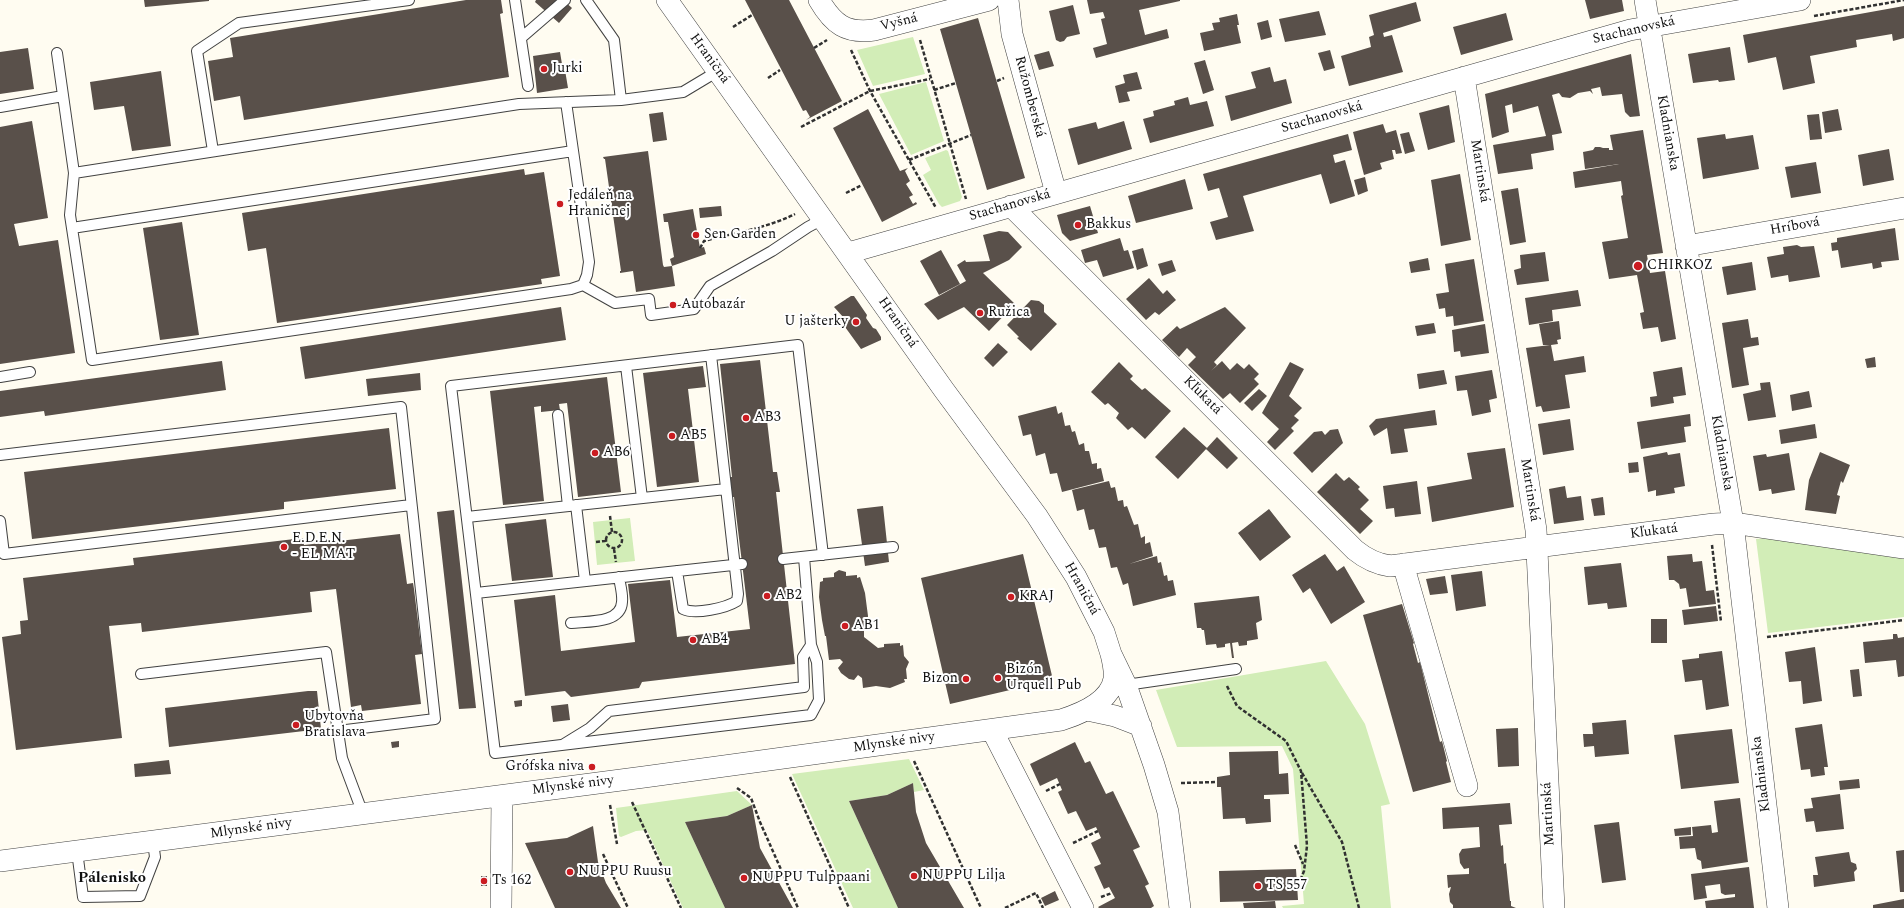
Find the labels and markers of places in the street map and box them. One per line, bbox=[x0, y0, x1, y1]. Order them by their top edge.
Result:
place label: Jurki bbox=[552, 61, 583, 77]
marker: Jurki bbox=[539, 64, 549, 74]
place label: Jedáleň na Hraničnej bbox=[568, 188, 632, 220]
marker: Jedáleň na Hraničnej bbox=[555, 199, 565, 209]
place label: Bakkus bbox=[1086, 217, 1131, 233]
marker: Bakkus bbox=[1073, 220, 1083, 230]
place label: Sen Garden bbox=[704, 227, 776, 243]
marker: Sen Garden bbox=[691, 230, 701, 240]
place label: CHIRKOZ bbox=[1647, 258, 1713, 274]
marker: CHIRKOZ bbox=[1632, 260, 1644, 272]
place label: Autobazár bbox=[681, 297, 745, 313]
marker: Autobazár bbox=[668, 300, 678, 310]
place label: Ružica bbox=[988, 305, 1030, 321]
marker: Ružica bbox=[975, 308, 985, 318]
place label: U jašterky bbox=[784, 314, 848, 330]
marker: U jašterky bbox=[851, 317, 861, 327]
place label: AB3 bbox=[754, 410, 781, 426]
marker: AB3 bbox=[741, 413, 751, 423]
place label: AB5 bbox=[680, 428, 707, 444]
marker: AB5 bbox=[667, 431, 677, 441]
place label: AB6 bbox=[603, 445, 630, 461]
marker: AB6 bbox=[590, 448, 600, 458]
place label: E.D.E.N. - EL MAT bbox=[292, 531, 355, 564]
marker: E.D.E.N. - EL MAT bbox=[279, 542, 289, 552]
place label: AB2 bbox=[775, 588, 802, 604]
place label: KRAJ bbox=[1019, 589, 1054, 605]
marker: AB2 bbox=[762, 591, 772, 601]
marker: KRAJ bbox=[1006, 592, 1016, 602]
place label: AB1 bbox=[853, 618, 880, 634]
marker: AB1 bbox=[840, 621, 850, 631]
place label: AB4 bbox=[701, 632, 728, 648]
marker: AB4 bbox=[688, 635, 698, 645]
place label: Bizón Urquell Pub bbox=[1006, 662, 1081, 694]
place label: Bizon bbox=[922, 671, 958, 687]
marker: Bizón Urquell Pub bbox=[993, 673, 1003, 683]
marker: Bizon bbox=[961, 674, 971, 684]
place label: Ubytovňa Bratislava bbox=[304, 709, 366, 742]
marker: Ubytovňa Bratislava bbox=[291, 720, 301, 730]
place label: Grófska niva bbox=[505, 759, 584, 775]
marker: Grófska niva bbox=[587, 762, 597, 772]
place label: NUPPU Ruusu bbox=[578, 864, 672, 880]
marker: NUPPU Ruusu bbox=[565, 867, 575, 877]
place label: NUPPU Lilja bbox=[922, 868, 1005, 884]
place label: NUPPU Tulppaani bbox=[752, 870, 870, 886]
marker: NUPPU Lilja bbox=[909, 871, 919, 881]
place label: Ts 162 bbox=[492, 873, 531, 889]
marker: NUPPU Tulppaani bbox=[739, 873, 749, 883]
marker: Ts 162 bbox=[479, 876, 489, 886]
place label: TS 557 bbox=[1266, 878, 1307, 894]
marker: TS 557 bbox=[1253, 881, 1263, 891]

